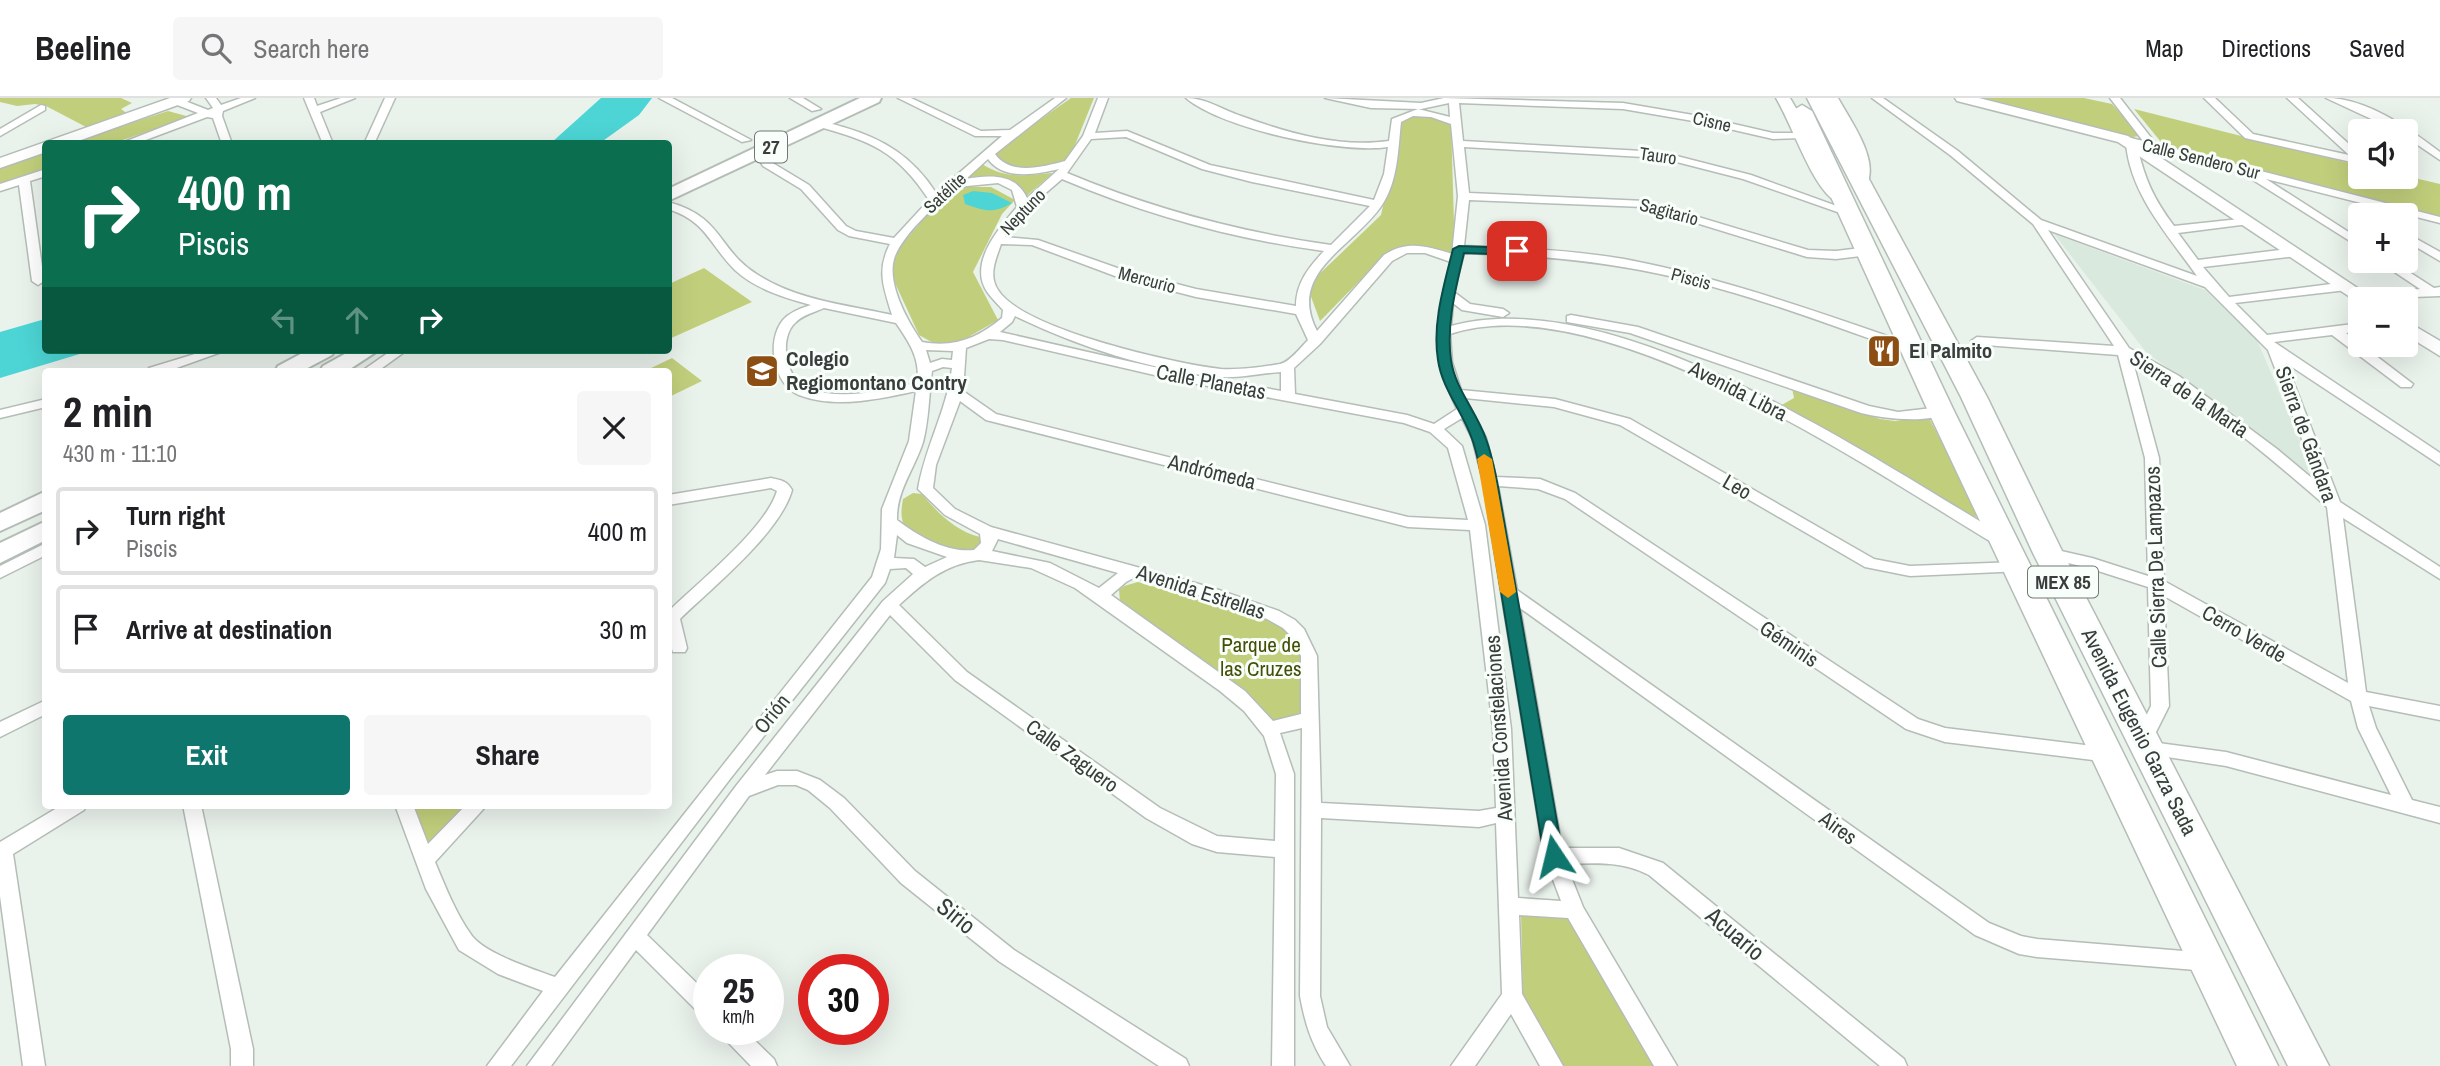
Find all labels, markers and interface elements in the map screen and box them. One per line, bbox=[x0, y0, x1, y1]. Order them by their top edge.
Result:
search box bbox=[173, 17, 663, 80]
text: Beeline bbox=[35, 26, 131, 70]
icon: search bbox=[197, 29, 235, 67]
text: Search here bbox=[253, 31, 369, 66]
text: Map bbox=[2145, 32, 2183, 64]
text: Directions bbox=[2221, 32, 2311, 64]
text: Saved bbox=[2349, 32, 2405, 64]
street label: Cisne bbox=[1691, 105, 1734, 138]
map controls bbox=[2348, 119, 2418, 357]
button: sound bbox=[2348, 119, 2418, 189]
road number: 27 bbox=[755, 132, 787, 162]
street label: Calle Sendero Sur bbox=[2140, 132, 2263, 185]
street label: Tauro bbox=[1638, 141, 1678, 170]
text: 400 m bbox=[178, 159, 292, 225]
street label: Satélite bbox=[918, 166, 971, 219]
icon: right bbox=[63, 168, 154, 259]
street label: Neptuno bbox=[994, 183, 1051, 240]
street label: Sagitario bbox=[1637, 192, 1701, 231]
button: + bbox=[2348, 203, 2418, 273]
pin bbox=[1487, 221, 1547, 281]
text: Piscis bbox=[178, 222, 249, 265]
icon: arrive bbox=[1498, 232, 1536, 270]
street label: Mercurio bbox=[1116, 260, 1178, 299]
street label: Piscis bbox=[1668, 261, 1714, 296]
button: − bbox=[2348, 287, 2418, 357]
icon: left bbox=[265, 301, 303, 339]
icon: ahead bbox=[338, 301, 376, 339]
icon: right bbox=[411, 301, 449, 339]
restaurant icon: El Palmito bbox=[1865, 332, 1903, 370]
place label: El Palmito bbox=[1909, 336, 1992, 365]
street label: Sierra de la Marta bbox=[2124, 343, 2255, 444]
place label: Colegio Regiomontano Contry bbox=[786, 344, 967, 397]
school or university icon: Colegio Regiomontano Contry bbox=[743, 352, 781, 390]
street label: Avenida Libra bbox=[1683, 353, 1793, 428]
street label: Calle Planetas bbox=[1154, 357, 1268, 406]
street label: Sierra de Gándara bbox=[2268, 362, 2345, 506]
text: 2 min bbox=[63, 384, 153, 440]
button: close bbox=[577, 391, 651, 465]
text: 430 m · 11:10 bbox=[63, 438, 177, 469]
street label: Andrómeda bbox=[1164, 446, 1259, 496]
street label: Calle Sierra De Lampazos bbox=[2137, 466, 2174, 668]
street label: Leo bbox=[1718, 467, 1757, 506]
text: Turn right bbox=[126, 498, 225, 533]
icon: right bbox=[67, 512, 105, 550]
text: 400 m bbox=[588, 514, 647, 549]
text: Piscis bbox=[126, 533, 177, 564]
street label: Avenida Estrellas bbox=[1132, 557, 1269, 626]
road number: MEX 85 bbox=[2028, 566, 2098, 597]
street label: Cerro Verde bbox=[2197, 598, 2292, 669]
icon: arrive bbox=[67, 610, 105, 648]
text: Arrive at destination bbox=[126, 612, 332, 647]
text: 30 m bbox=[600, 612, 647, 647]
street label: Géminis bbox=[1754, 613, 1824, 674]
street label: Avenida Eugenio Garza Sada bbox=[2074, 622, 2204, 841]
park label: Parque de las Cruzes bbox=[1220, 630, 1302, 683]
street label: Avenida Constelaciones bbox=[1478, 634, 1520, 823]
street label: Orión bbox=[747, 688, 796, 740]
street label: Calle Zaguero bbox=[1020, 712, 1125, 799]
button: Exit bbox=[63, 715, 350, 795]
button: Share bbox=[364, 715, 651, 795]
street label: Aires bbox=[1813, 803, 1863, 851]
position arrow bbox=[1517, 819, 1591, 893]
street label: Sirio bbox=[930, 890, 983, 941]
street label: Acuario bbox=[1699, 899, 1772, 967]
speed limit sign: 30 bbox=[798, 954, 889, 1045]
text: 25 bbox=[723, 967, 754, 1014]
text: km/h bbox=[723, 1004, 755, 1029]

